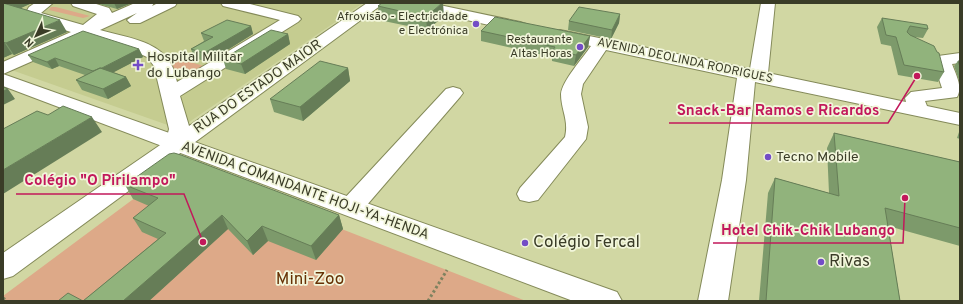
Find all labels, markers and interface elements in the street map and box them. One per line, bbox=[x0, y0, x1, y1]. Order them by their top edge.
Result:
place label: Afrovisão - Electricidade e Electrónica bbox=[337, 9, 468, 39]
north arrow bbox=[16, 16, 56, 56]
marker: Afrovisão - Electricidade e Electrónica bbox=[471, 19, 481, 29]
place label: Restaurante Altas Horas bbox=[507, 32, 572, 62]
text: N bbox=[22, 35, 37, 50]
street label: AVENIDA DEOLINDA RODRIGUES bbox=[596, 35, 774, 87]
street label: RUA DO ESTADO MAIOR bbox=[191, 36, 325, 138]
marker: Restaurante Altas Horas bbox=[575, 42, 585, 52]
place label: Hospital Militar do Lubango bbox=[147, 49, 243, 82]
marker: Hospital Militar do Lubango bbox=[132, 59, 144, 71]
callout: Snack-Bar Ramos e Ricardos bbox=[669, 96, 888, 123]
text: Snack-Bar Ramos e Ricardos bbox=[677, 102, 879, 121]
street label: AVENIDA COMANDANTE HOJI-YA-HENDA bbox=[179, 138, 431, 244]
place label: Tecno Mobile bbox=[776, 149, 859, 166]
marker: Tecno Mobile bbox=[763, 152, 773, 162]
callout: Colégio "O Pirilampo" bbox=[16, 167, 184, 194]
text: Colégio "O Pirilampo" bbox=[24, 172, 176, 191]
callout: Hotel Chik-Chik Lubango bbox=[713, 216, 903, 243]
text: Hotel Chik-Chik Lubango bbox=[721, 222, 895, 241]
place label: Colégio Fercal bbox=[533, 232, 640, 254]
marker: Colégio Fercal bbox=[520, 238, 530, 248]
place label: Rivas bbox=[829, 251, 870, 273]
marker: Rivas bbox=[816, 257, 826, 267]
park label: Mini-Zoo bbox=[276, 269, 344, 291]

